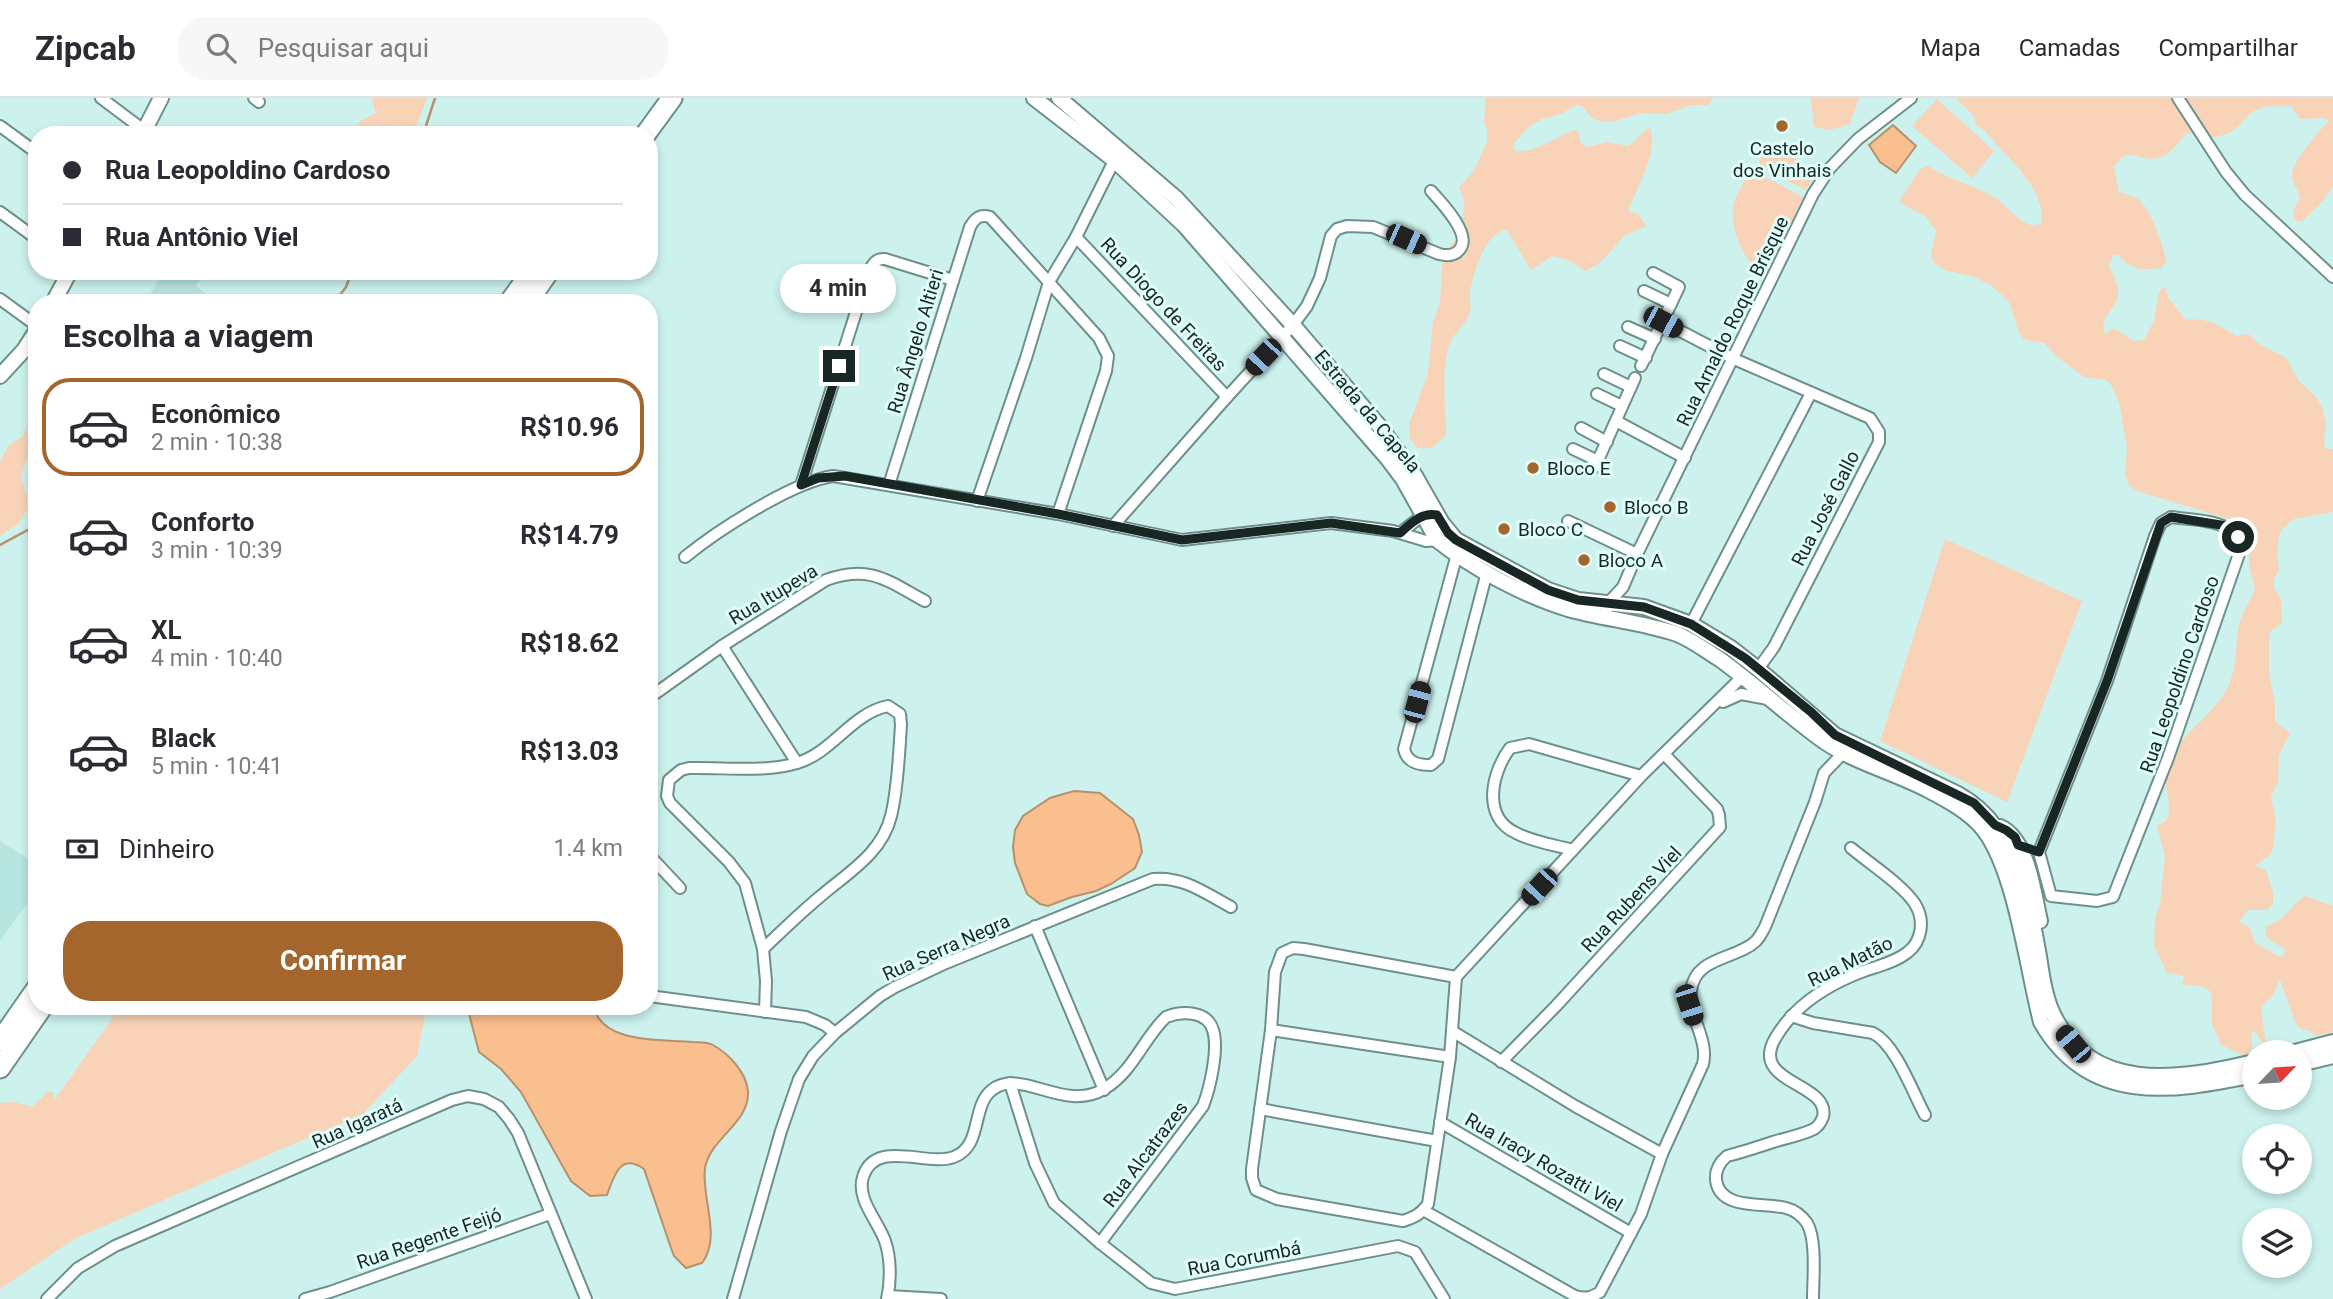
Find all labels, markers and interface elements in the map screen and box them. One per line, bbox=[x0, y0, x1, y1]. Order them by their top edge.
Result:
search box bbox=[178, 17, 668, 80]
text: Zipcab bbox=[35, 29, 136, 68]
icon: search bbox=[202, 29, 240, 67]
text: Pesquisar aqui bbox=[258, 33, 429, 63]
text: Mapa bbox=[1920, 34, 1981, 62]
text: Camadas bbox=[2019, 34, 2120, 62]
text: Compartilhar bbox=[2158, 34, 2298, 62]
marker: Castelo dos Vinhais bbox=[1774, 118, 1790, 134]
place label: Castelo dos Vinhais bbox=[1733, 137, 1831, 182]
text: Rua Leopoldino Cardoso bbox=[105, 155, 390, 185]
street label: Rua Arnaldo Roque Brisque bbox=[1672, 213, 1793, 430]
car bbox=[1383, 221, 1430, 257]
text: Rua Antônio Viel bbox=[105, 222, 299, 252]
street label: Rua Diogo de Freitas bbox=[1096, 233, 1232, 376]
callout: 4 min bbox=[781, 264, 897, 314]
street label: Rua Ângelo Altieri bbox=[883, 266, 948, 416]
text: 4 min bbox=[809, 275, 867, 302]
car bbox=[1640, 303, 1687, 341]
text: Escolha a viagem bbox=[63, 317, 314, 355]
car bbox=[1241, 334, 1286, 380]
street label: Estrada da Capela bbox=[1310, 345, 1426, 477]
route end bbox=[823, 350, 855, 382]
icon: car bbox=[67, 396, 130, 459]
text: Econômico bbox=[151, 399, 280, 429]
text: R$10.96 bbox=[520, 412, 619, 442]
text: 2 min · 10:38 bbox=[151, 429, 283, 456]
street label: Rua José Gallo bbox=[1786, 447, 1864, 570]
place label: Bloco E bbox=[1547, 457, 1611, 480]
marker: Bloco E bbox=[1525, 460, 1541, 476]
place label: Bloco B bbox=[1624, 496, 1689, 519]
marker: Bloco B bbox=[1602, 499, 1618, 515]
icon: car bbox=[67, 504, 130, 567]
text: Conforto bbox=[151, 507, 255, 537]
place label: Bloco C bbox=[1518, 518, 1583, 541]
text: R$14.79 bbox=[520, 520, 619, 550]
marker: Bloco C bbox=[1496, 521, 1512, 537]
route start bbox=[2222, 521, 2254, 553]
text: 3 min · 10:39 bbox=[151, 537, 283, 564]
place label: Bloco A bbox=[1598, 549, 1664, 572]
marker: Bloco A bbox=[1576, 552, 1592, 568]
street label: Rua Itupeva bbox=[725, 559, 822, 630]
street label: Rua Leopoldino Cardoso bbox=[2135, 573, 2224, 776]
icon: car bbox=[67, 612, 130, 675]
text: XL bbox=[151, 615, 182, 645]
text: R$18.62 bbox=[520, 628, 619, 658]
text: 4 min · 10:40 bbox=[151, 645, 283, 672]
car bbox=[1402, 679, 1433, 725]
icon: car bbox=[67, 720, 130, 783]
text: Black bbox=[151, 723, 216, 753]
text: R$13.03 bbox=[520, 736, 619, 766]
text: 5 min · 10:41 bbox=[151, 753, 283, 780]
icon: cash bbox=[63, 830, 101, 868]
text: Dinheiro bbox=[119, 834, 215, 864]
text: 1.4 km bbox=[554, 835, 623, 862]
street label: Rua Rubens Viel bbox=[1576, 842, 1686, 957]
car bbox=[1517, 864, 1562, 910]
street label: Rua Serra Negra bbox=[879, 909, 1013, 986]
button: Confirmar bbox=[63, 921, 623, 1001]
street label: Rua Matão bbox=[1804, 931, 1896, 992]
car bbox=[1673, 982, 1706, 1028]
car bbox=[2052, 1021, 2095, 1067]
north arrow bbox=[2242, 1040, 2312, 1110]
map controls bbox=[2242, 1040, 2312, 1278]
street label: Rua Igaratá bbox=[309, 1093, 406, 1154]
street label: Rua Alcatrazes bbox=[1098, 1097, 1193, 1212]
street label: Rua Iracy Rozatti Viel bbox=[1461, 1108, 1626, 1217]
button: locate bbox=[2242, 1124, 2312, 1194]
street label: Rua Regente Feijó bbox=[354, 1203, 505, 1274]
button: layers bbox=[2242, 1208, 2312, 1278]
street label: Rua Corumbá bbox=[1185, 1236, 1303, 1281]

